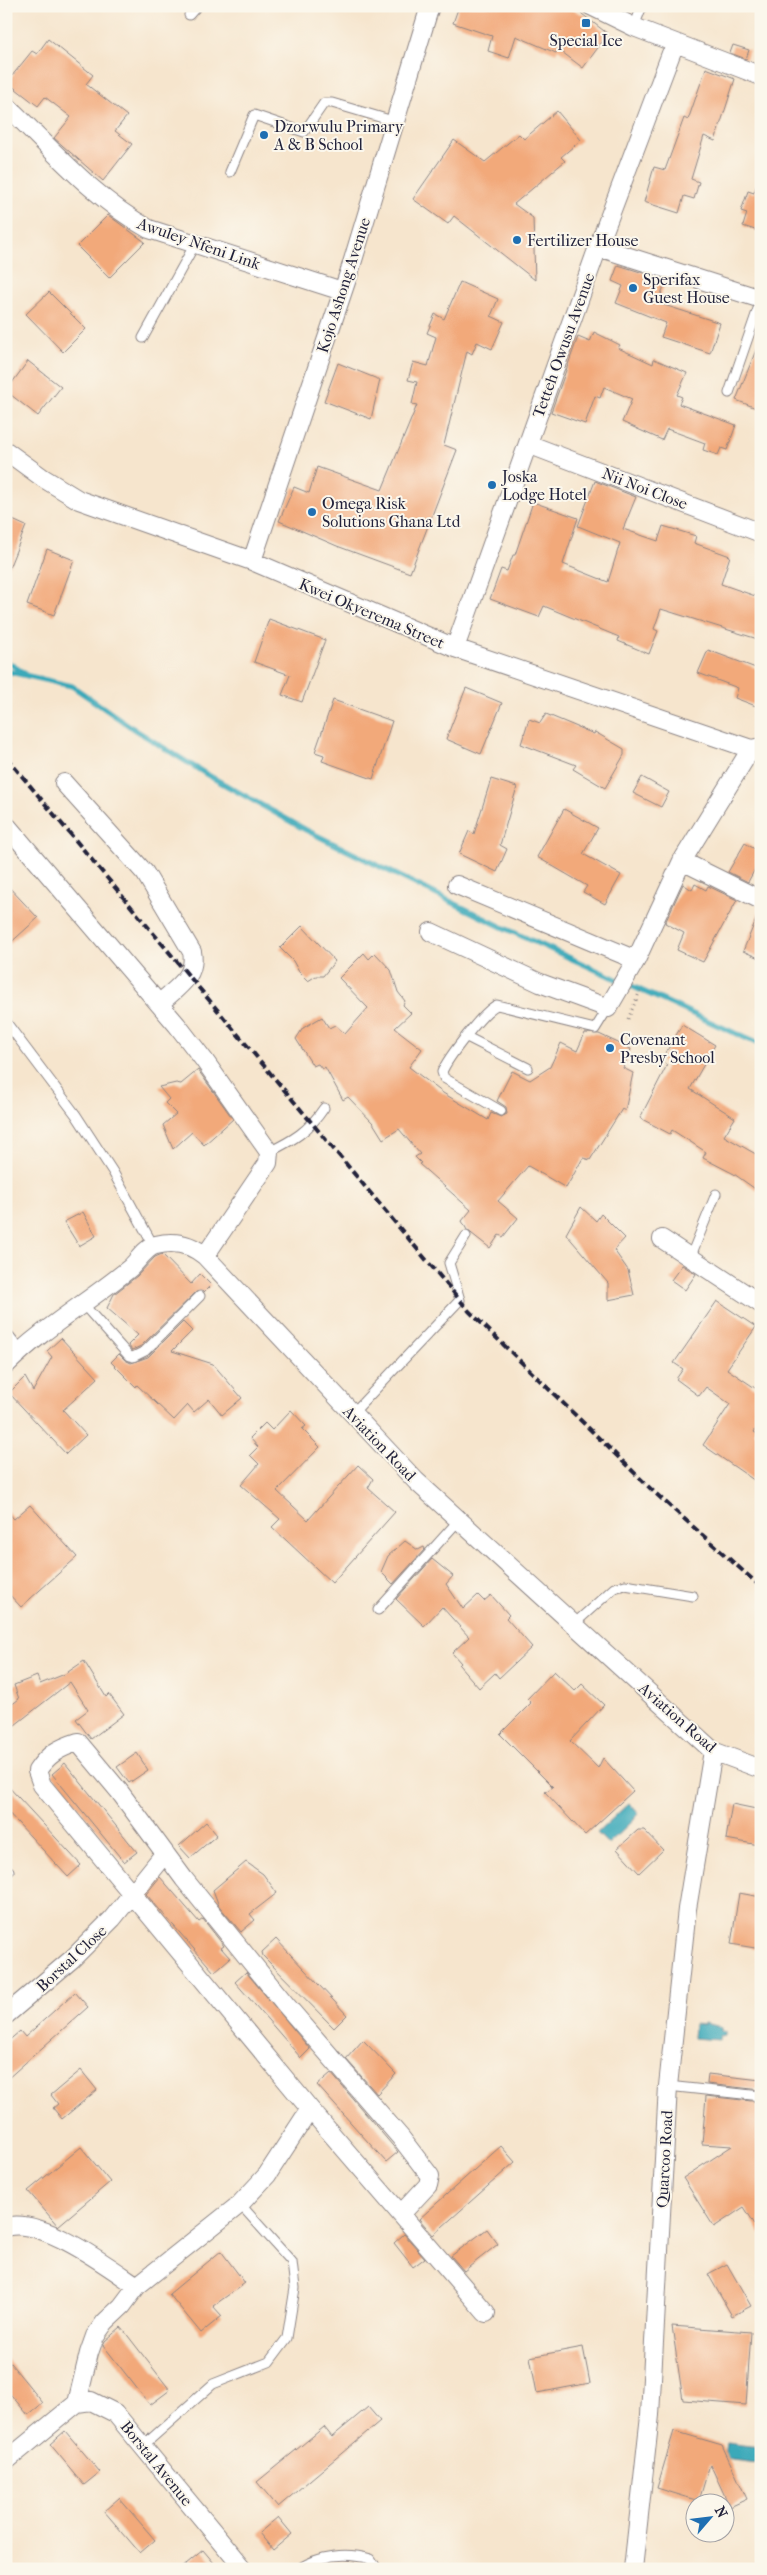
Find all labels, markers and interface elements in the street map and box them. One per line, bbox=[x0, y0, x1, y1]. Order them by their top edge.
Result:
marker: Special Ice bbox=[580, 17, 592, 29]
place label: Special Ice bbox=[550, 31, 623, 50]
place label: Dzorwulu Primary A & B School bbox=[273, 117, 404, 154]
marker: Dzorwulu Primary A & B School bbox=[258, 129, 270, 141]
street label: Awuley Nfeni Link bbox=[134, 213, 264, 274]
street label: Kojo Ashong Avenue bbox=[313, 215, 374, 355]
place label: Fertilizer House bbox=[527, 231, 639, 250]
marker: Fertilizer House bbox=[511, 234, 523, 246]
street label: Tetteh Owusu Avenue bbox=[528, 270, 599, 420]
place label: Sperifax Guest House bbox=[643, 270, 730, 307]
marker: Sperifax Guest House bbox=[627, 282, 639, 294]
street label: Nii Noi Close bbox=[599, 463, 690, 513]
place label: Joska Lodge Hotel bbox=[500, 467, 587, 504]
marker: Joska Lodge Hotel bbox=[486, 479, 498, 491]
place label: Omega Risk Solutions Ghana Ltd bbox=[322, 494, 461, 531]
marker: Omega Risk Solutions Ghana Ltd bbox=[306, 506, 318, 518]
street label: Kwei Okyerema Street bbox=[296, 574, 448, 653]
place label: Covenant Presby School bbox=[620, 1030, 715, 1067]
marker: Covenant Presby School bbox=[604, 1042, 616, 1054]
street label: Aviation Road bbox=[338, 1401, 420, 1485]
street label: Aviation Road bbox=[634, 1678, 721, 1756]
street label: Borstal Close bbox=[32, 1921, 110, 1996]
street label: Quarcoo Road bbox=[652, 2109, 677, 2208]
street label: Borstal Avenue bbox=[117, 2417, 197, 2510]
north arrow bbox=[684, 2492, 734, 2542]
text: N bbox=[711, 2503, 731, 2521]

